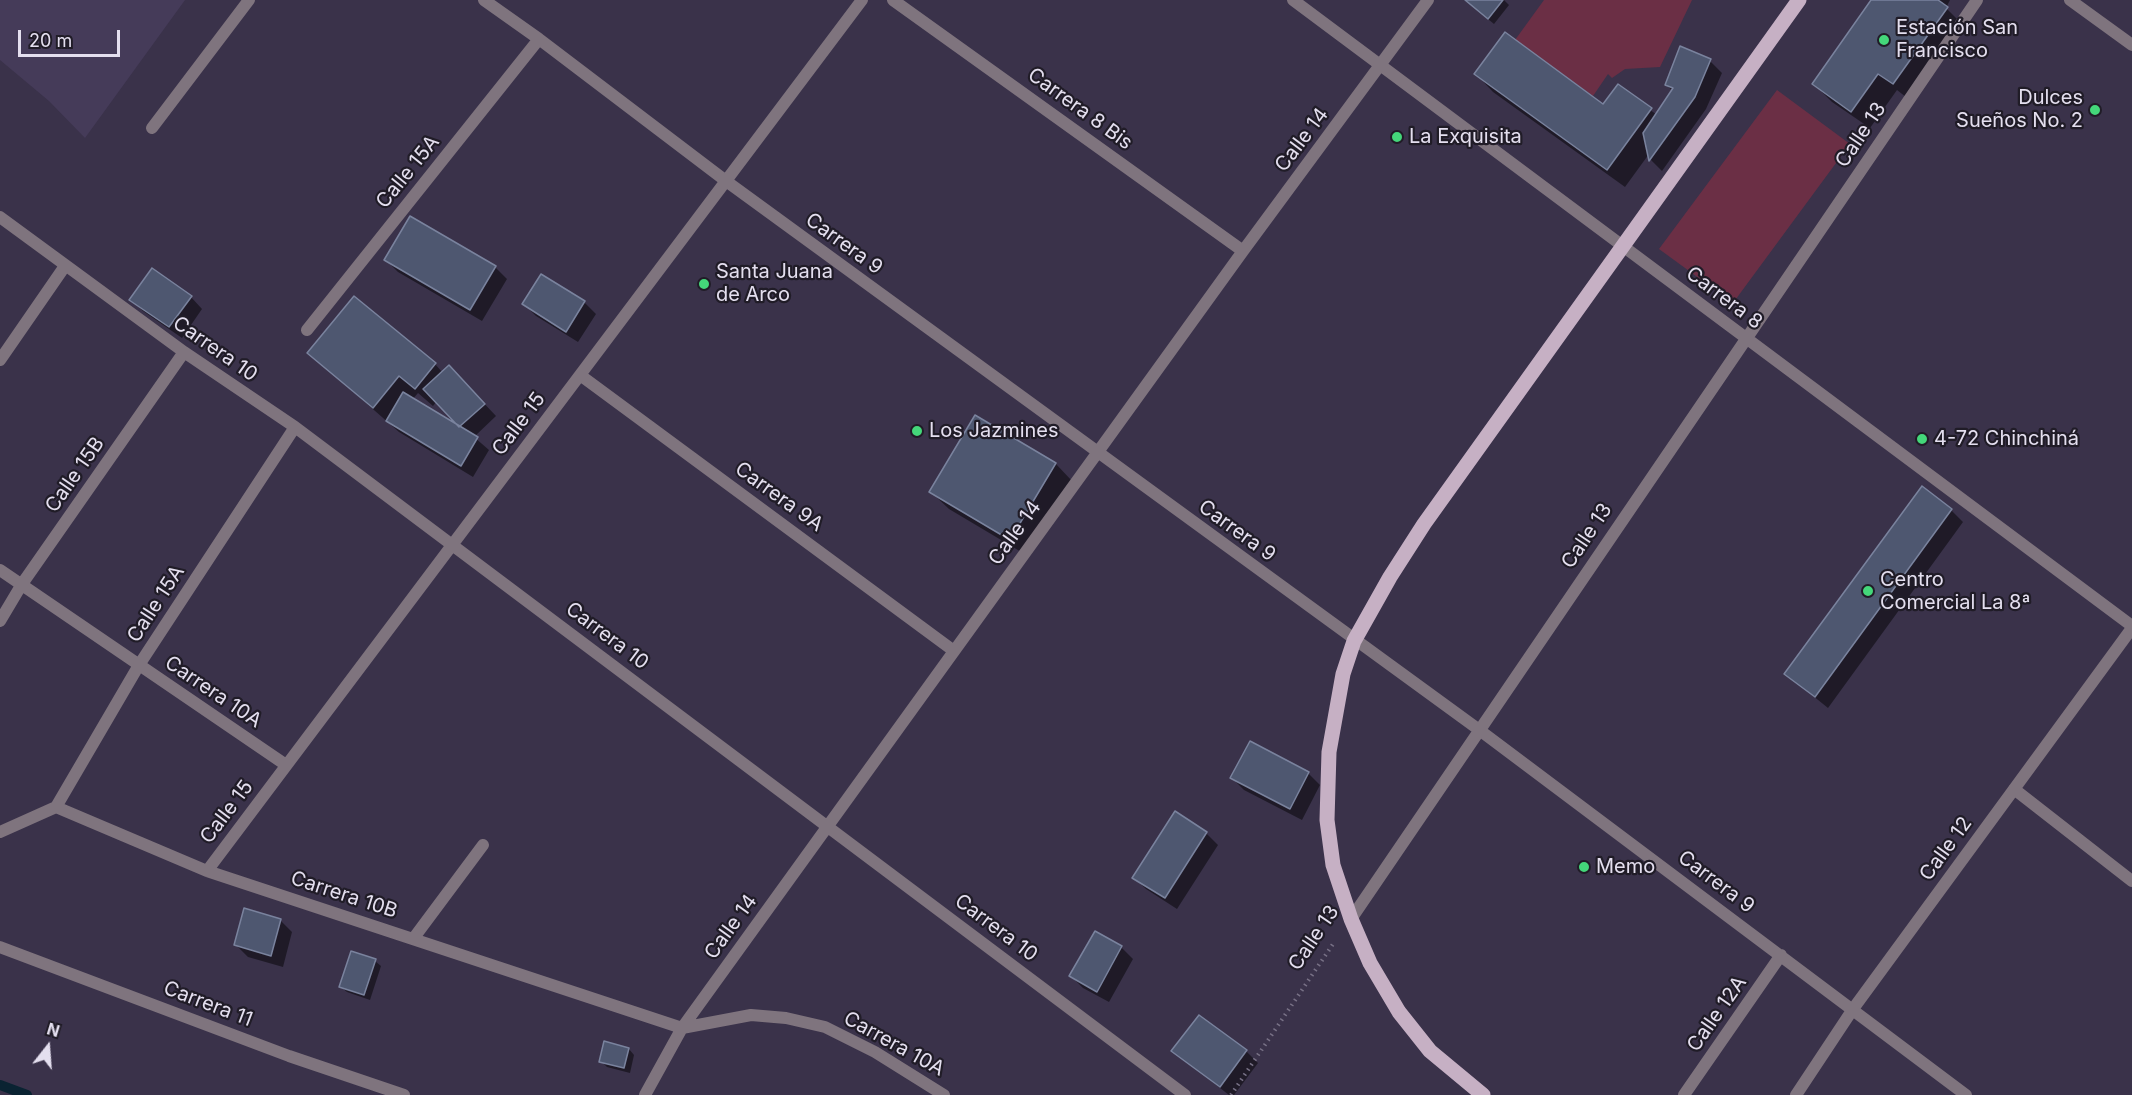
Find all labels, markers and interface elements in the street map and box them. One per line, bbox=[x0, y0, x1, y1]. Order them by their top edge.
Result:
place label: Estación San Francisco bbox=[1896, 16, 2018, 63]
scale bar bbox=[21, 18, 123, 56]
text: 20 m bbox=[29, 30, 72, 51]
marker: Estación San Francisco bbox=[1877, 33, 1891, 47]
street label: Carrera 8 Bis bbox=[1023, 63, 1137, 155]
place label: Dulces Sueños No. 2 bbox=[1956, 86, 2083, 133]
street label: Calle 13 bbox=[1831, 98, 1891, 172]
street label: Calle 14 bbox=[1270, 103, 1334, 177]
marker: Dulces Sueños No. 2 bbox=[2088, 103, 2102, 117]
place label: La Exquisita bbox=[1409, 125, 1522, 149]
marker: La Exquisita bbox=[1390, 130, 1404, 144]
street label: Calle 15A bbox=[371, 131, 445, 213]
street label: Carrera 9 bbox=[801, 208, 887, 280]
place label: Santa Juana de Arco bbox=[716, 260, 833, 307]
street label: Carrera 8 bbox=[1681, 262, 1767, 334]
marker: Santa Juana de Arco bbox=[697, 277, 711, 291]
street label: Carrera 10 bbox=[168, 311, 262, 387]
street label: Calle 15 bbox=[487, 388, 551, 460]
place label: Los Jazmines bbox=[929, 419, 1059, 443]
marker: Los Jazmines bbox=[910, 424, 924, 438]
place label: 4-72 Chinchiná bbox=[1934, 427, 2079, 451]
marker: 4-72 Chinchiná bbox=[1915, 432, 1929, 446]
street label: Calle 15B bbox=[40, 433, 110, 517]
street label: Carrera 9A bbox=[730, 457, 828, 537]
street label: Carrera 9 bbox=[1194, 495, 1280, 567]
street label: Calle 14 bbox=[984, 496, 1046, 570]
street label: Calle 13 bbox=[1557, 499, 1617, 573]
street label: Calle 15A bbox=[122, 561, 190, 647]
place label: Centro Comercial La 8ª bbox=[1880, 568, 2030, 615]
marker: Centro Comercial La 8ª bbox=[1861, 584, 1875, 598]
street label: Carrera 10 bbox=[561, 597, 653, 675]
street label: Carrera 10A bbox=[160, 651, 266, 733]
street label: Calle 15 bbox=[195, 776, 259, 848]
street label: Calle 12 bbox=[1915, 812, 1977, 886]
street label: Carrera 9 bbox=[1673, 846, 1759, 918]
place label: Memo bbox=[1596, 855, 1655, 879]
marker: Memo bbox=[1577, 860, 1591, 874]
street label: Carrera 10B bbox=[288, 866, 400, 924]
street label: Carrera 10 bbox=[950, 889, 1042, 967]
street label: Calle 14 bbox=[700, 890, 762, 964]
street label: Calle 13 bbox=[1284, 901, 1344, 975]
street label: Calle 12A bbox=[1682, 972, 1752, 1056]
street label: Carrera 11 bbox=[160, 976, 256, 1032]
street label: Carrera 10A bbox=[839, 1006, 949, 1082]
north arrow bbox=[18, 1017, 78, 1077]
text: N bbox=[44, 1018, 62, 1041]

